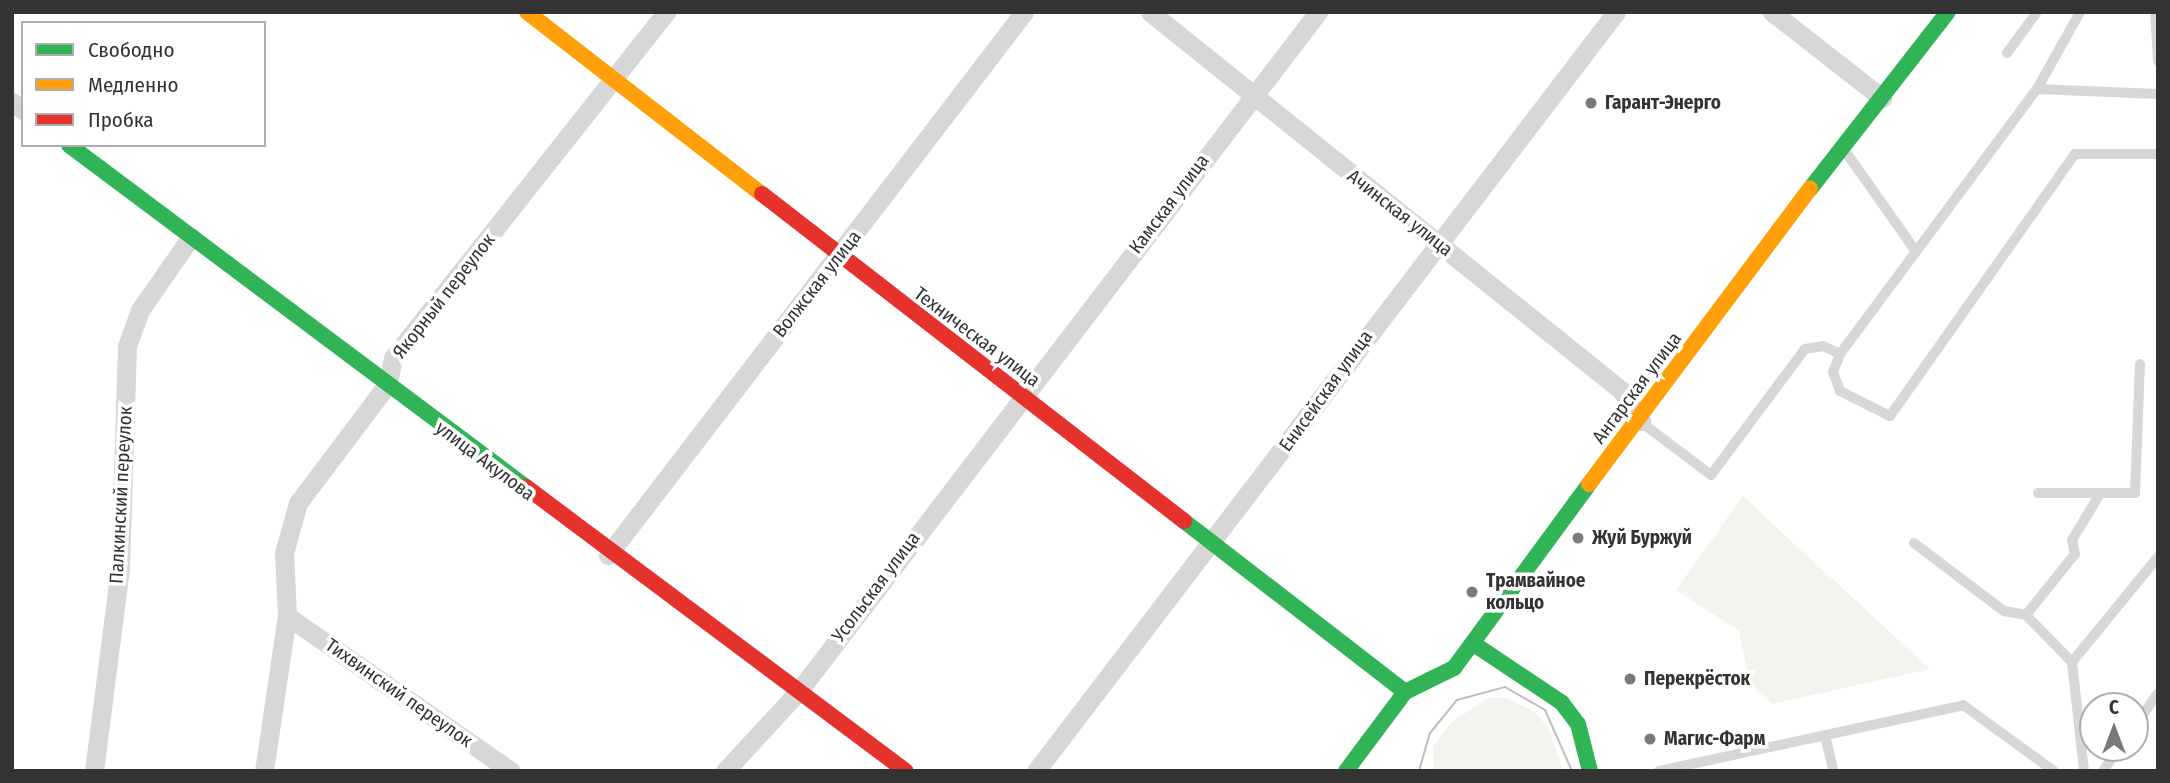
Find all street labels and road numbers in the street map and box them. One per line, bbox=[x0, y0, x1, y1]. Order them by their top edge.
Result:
street label: Камская улица bbox=[1124, 150, 1214, 258]
street label: Ачинская улица bbox=[1343, 165, 1457, 261]
street label: Волжская улица bbox=[768, 226, 866, 342]
street label: Якорный переулок bbox=[388, 229, 500, 363]
street label: Техническая улица bbox=[909, 282, 1045, 392]
street label: Енисейская улица bbox=[1274, 326, 1378, 456]
street label: Ангарская улица bbox=[1588, 328, 1686, 448]
street label: Палкинский переулок bbox=[105, 406, 137, 584]
street label: улица Акулова bbox=[431, 416, 539, 506]
street label: Усольская улица bbox=[827, 527, 925, 647]
street label: Тихвинский переулок bbox=[321, 634, 477, 752]

